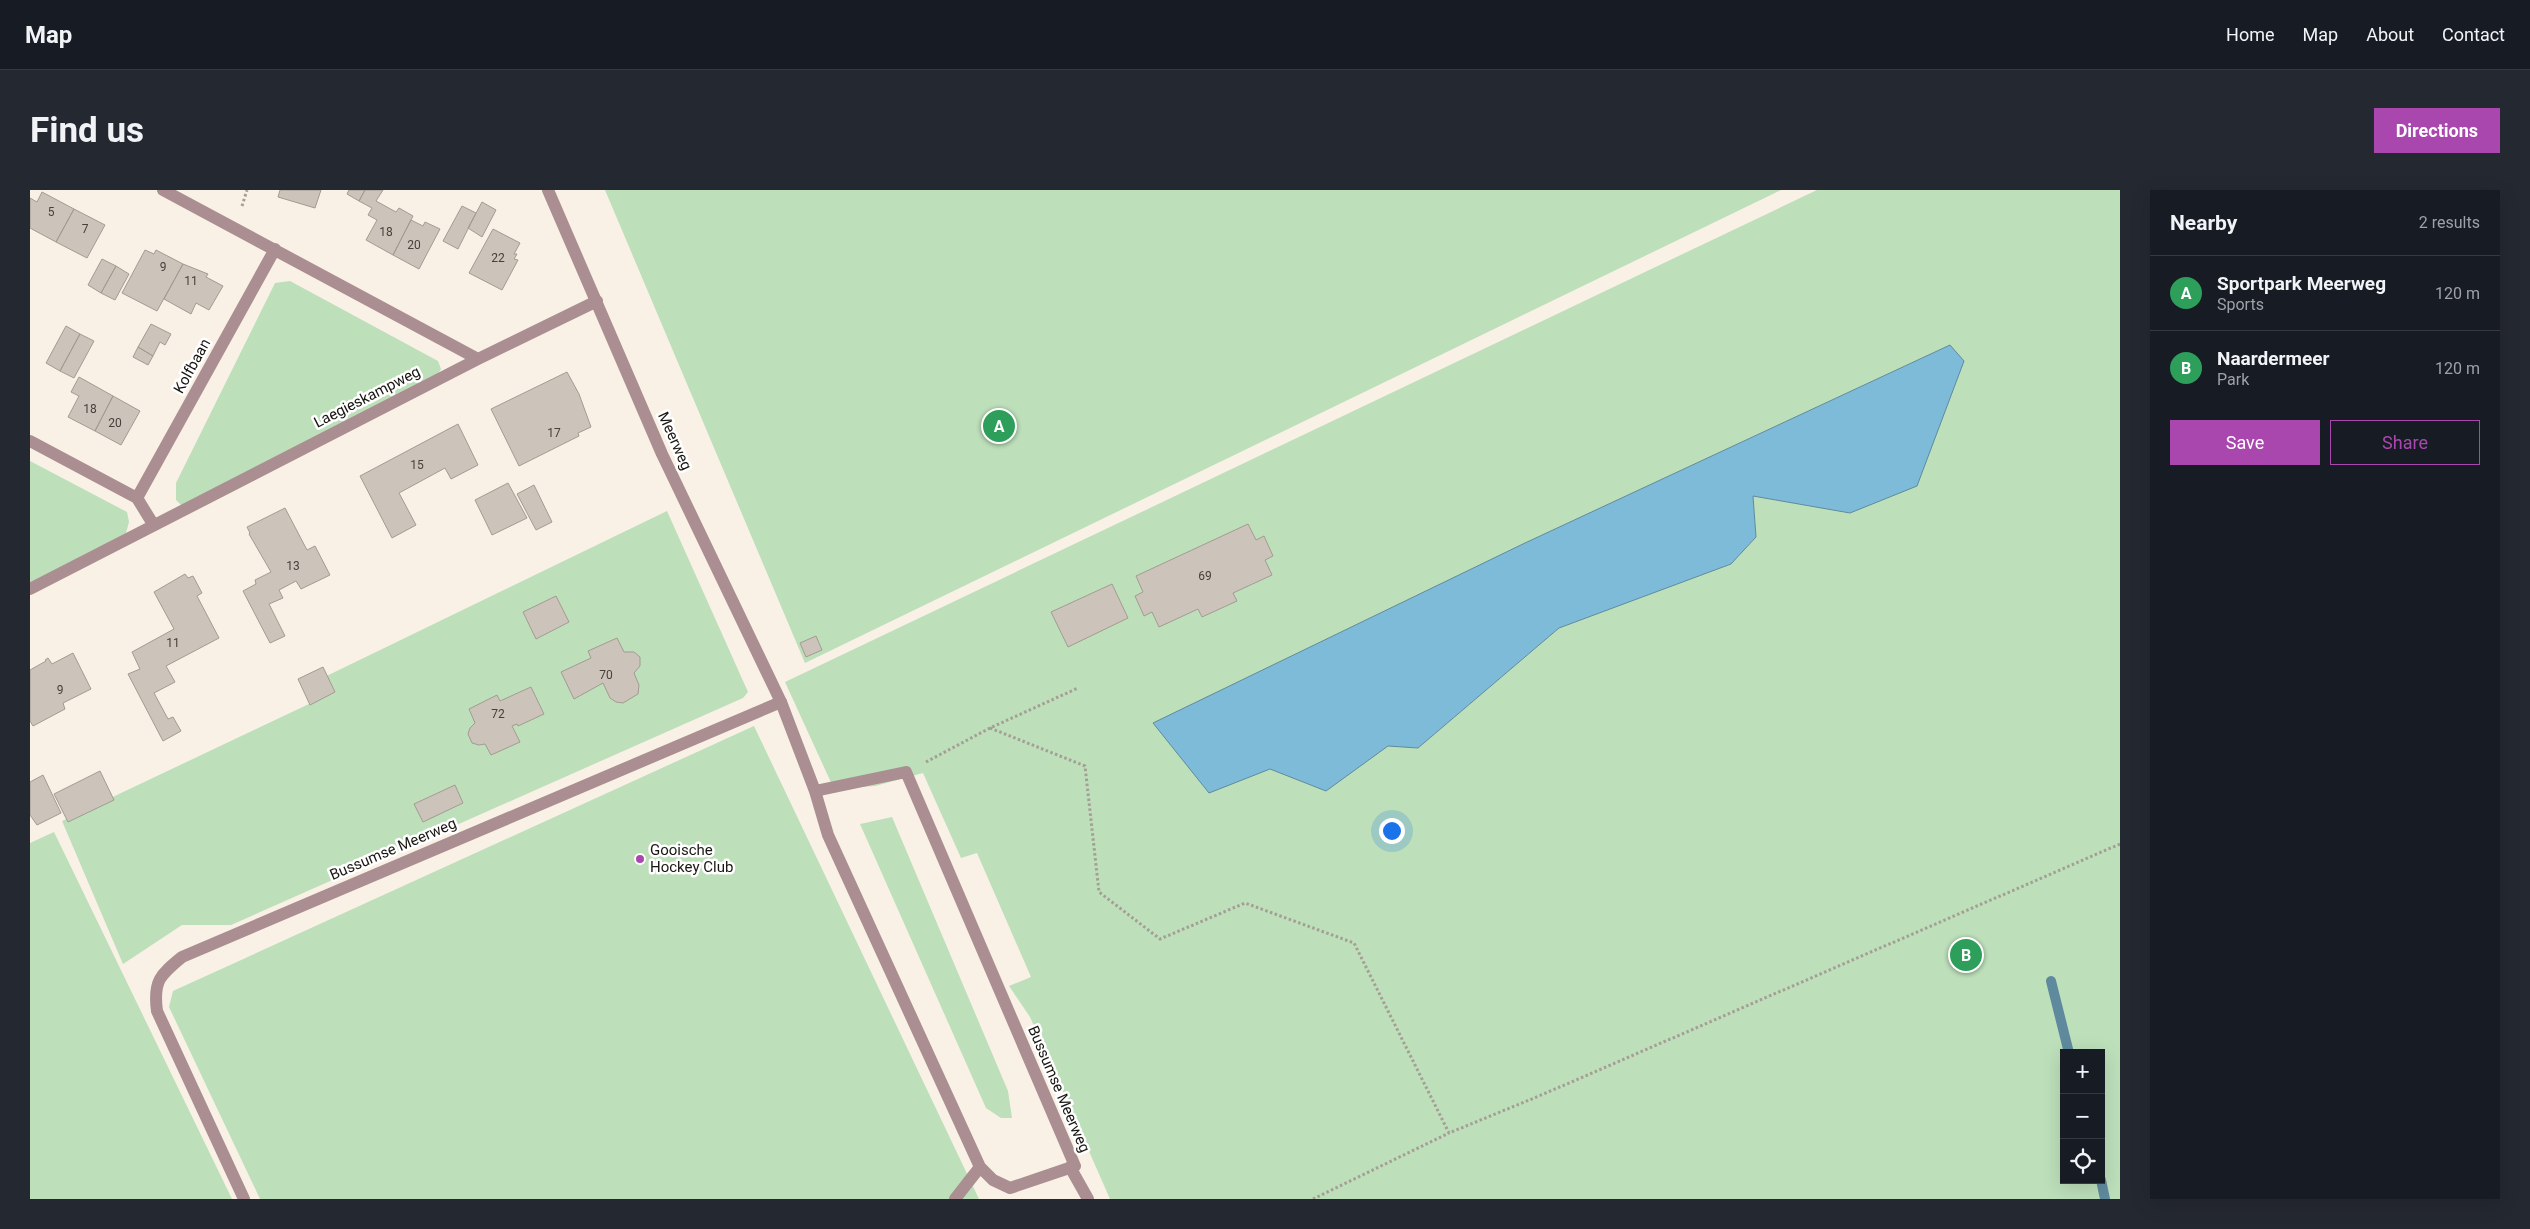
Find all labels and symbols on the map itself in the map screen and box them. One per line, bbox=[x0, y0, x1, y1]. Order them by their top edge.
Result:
house number: 5 bbox=[48, 205, 55, 219]
house number: 7 bbox=[82, 222, 89, 236]
house number: 18 bbox=[379, 225, 393, 239]
house number: 20 bbox=[407, 238, 421, 252]
house number: 22 bbox=[491, 251, 505, 265]
house number: 9 bbox=[160, 260, 166, 274]
house number: 11 bbox=[184, 274, 198, 288]
street label: Kolfbaan bbox=[170, 336, 214, 396]
street label: Laegieskampweg bbox=[311, 362, 423, 432]
house number: 18 bbox=[83, 402, 97, 416]
pin: A bbox=[983, 407, 1015, 445]
street label: Meerweg bbox=[654, 409, 696, 473]
house number: 20 bbox=[108, 416, 122, 430]
house number: 17 bbox=[547, 426, 561, 440]
house number: 15 bbox=[410, 458, 424, 472]
house number: 13 bbox=[286, 559, 300, 573]
house number: 69 bbox=[1198, 569, 1212, 583]
house number: 11 bbox=[166, 636, 180, 650]
house number: 70 bbox=[599, 668, 613, 682]
house number: 9 bbox=[57, 683, 63, 697]
house number: 72 bbox=[491, 707, 505, 721]
street label: Bussumse Meerweg bbox=[327, 814, 459, 884]
your location bbox=[1379, 818, 1405, 844]
place label: Gooische Hockey Club bbox=[650, 841, 733, 876]
marker: Gooische Hockey Club bbox=[634, 853, 646, 865]
pin: B bbox=[1950, 936, 1982, 974]
street label: Bussumse Meerweg bbox=[1024, 1023, 1094, 1155]

